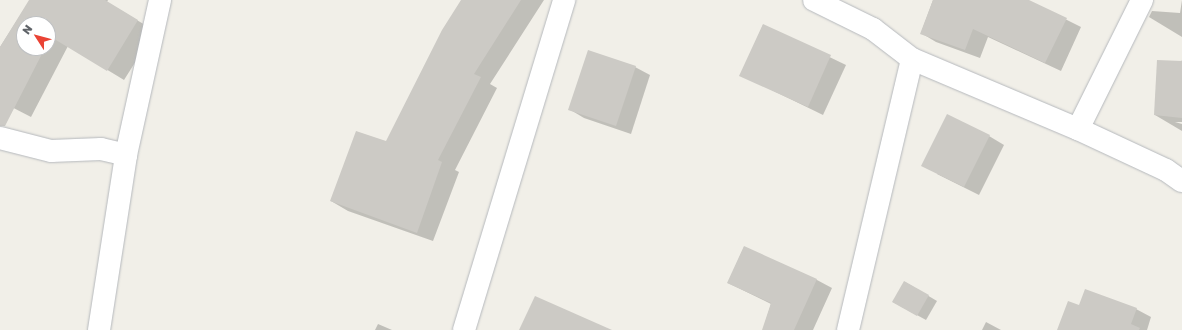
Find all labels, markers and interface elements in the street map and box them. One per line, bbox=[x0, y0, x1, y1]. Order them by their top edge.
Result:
north arrow bbox=[16, 16, 56, 56]
text: N bbox=[19, 22, 34, 36]

